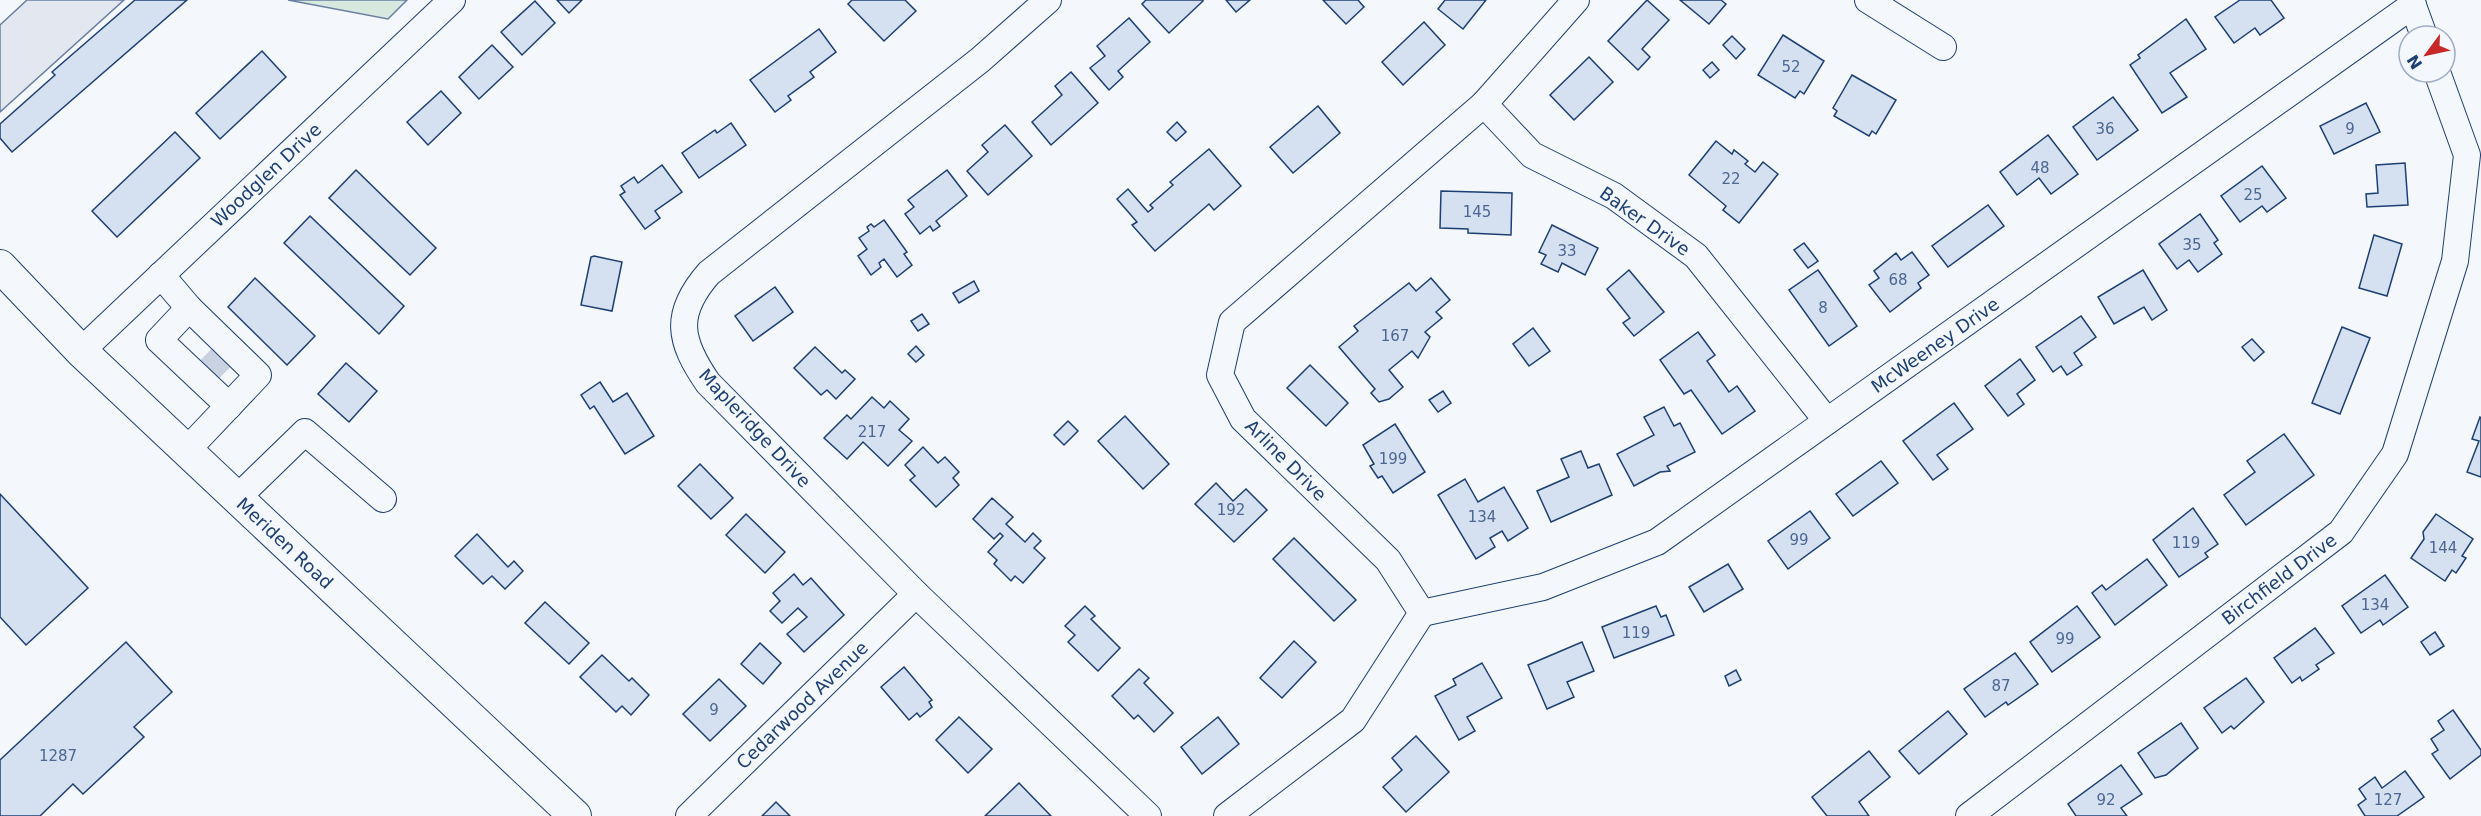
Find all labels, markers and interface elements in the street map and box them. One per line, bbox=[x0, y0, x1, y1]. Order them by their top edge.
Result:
north arrow bbox=[2397, 24, 2457, 84]
text: N bbox=[2403, 51, 2426, 73]
house number: 52 bbox=[1781, 58, 1801, 76]
street label: Woodglen Drive bbox=[207, 119, 325, 231]
house number: 36 bbox=[2095, 120, 2115, 138]
house number: 9 bbox=[2345, 120, 2355, 138]
house number: 48 bbox=[2030, 159, 2050, 177]
house number: 22 bbox=[1721, 170, 1741, 188]
street label: Baker Drive bbox=[1596, 182, 1694, 260]
house number: 25 bbox=[2243, 186, 2263, 204]
house number: 145 bbox=[1463, 203, 1491, 221]
house number: 35 bbox=[2182, 236, 2202, 254]
house number: 33 bbox=[1557, 242, 1577, 260]
house number: 68 bbox=[1888, 271, 1908, 289]
street label: McWeeney Drive bbox=[1867, 293, 2003, 397]
house number: 8 bbox=[1818, 299, 1828, 317]
house number: 167 bbox=[1381, 327, 1409, 345]
street label: Mapleridge Drive bbox=[695, 364, 815, 492]
street label: Arline Drive bbox=[1241, 415, 1331, 505]
house number: 217 bbox=[858, 423, 886, 441]
house number: 199 bbox=[1379, 450, 1407, 468]
street label: Meriden Road bbox=[233, 493, 337, 593]
house number: 192 bbox=[1217, 501, 1245, 519]
house number: 134 bbox=[1468, 508, 1496, 526]
street label: Birchfield Drive bbox=[2217, 529, 2341, 629]
house number: 99 bbox=[1789, 531, 1809, 549]
house number: 119 bbox=[2172, 534, 2200, 552]
house number: 144 bbox=[2429, 539, 2457, 557]
house number: 134 bbox=[2361, 596, 2389, 614]
house number: 119 bbox=[1622, 624, 1650, 642]
house number: 99 bbox=[2055, 630, 2075, 648]
street label: Cedarwood Avenue bbox=[732, 637, 872, 773]
house number: 87 bbox=[1991, 677, 2011, 695]
house number: 9 bbox=[709, 701, 719, 719]
house number: 1287 bbox=[39, 747, 77, 765]
house number: 92 bbox=[2096, 791, 2116, 809]
house number: 127 bbox=[2374, 791, 2402, 809]

